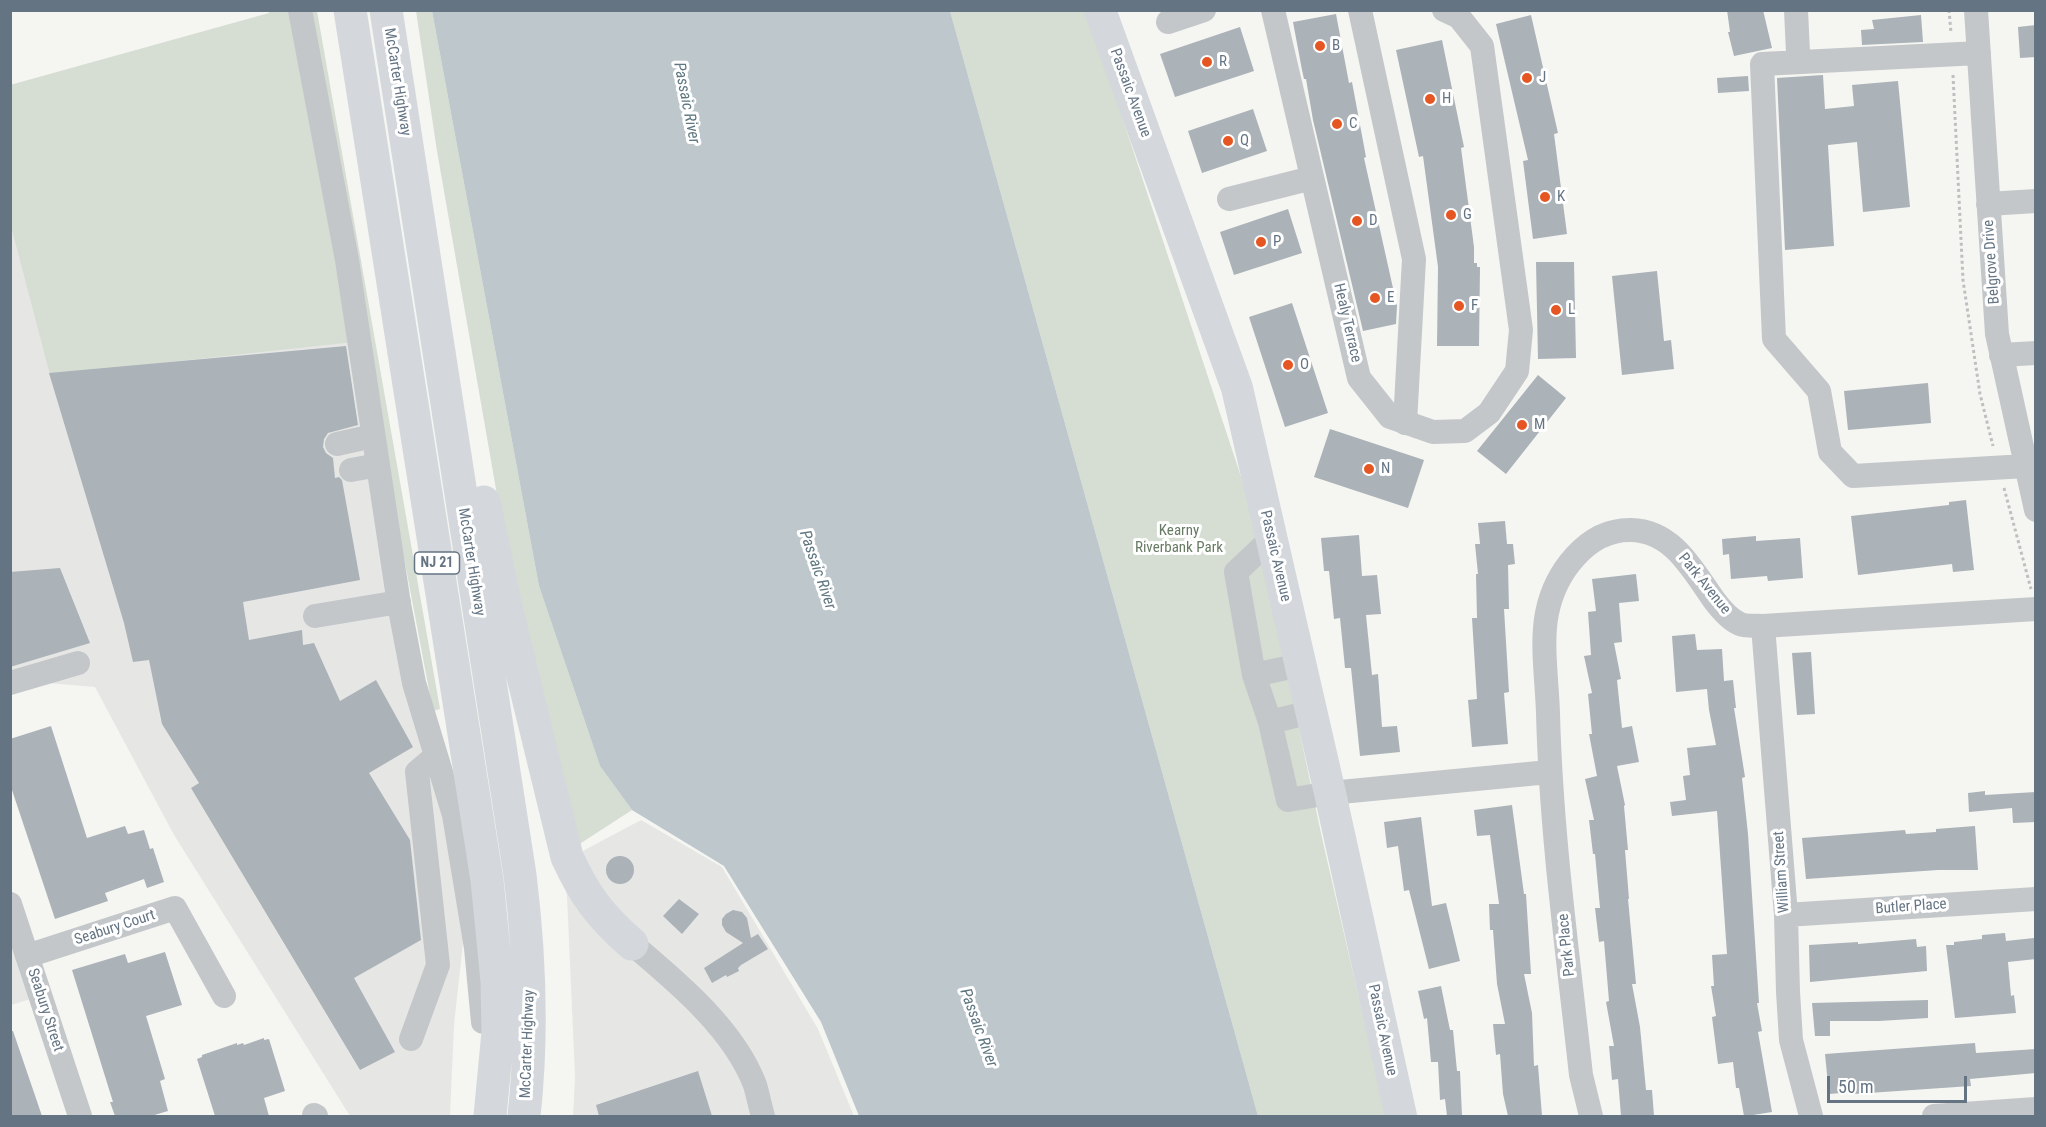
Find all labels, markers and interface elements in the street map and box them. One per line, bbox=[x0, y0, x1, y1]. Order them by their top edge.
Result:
street label: McCarter Highway bbox=[380, 27, 414, 137]
place label: B bbox=[1332, 37, 1340, 55]
marker: B bbox=[1313, 39, 1327, 53]
street label: Passaic Avenue bbox=[1106, 46, 1154, 140]
place label: R bbox=[1219, 53, 1227, 71]
marker: R bbox=[1200, 55, 1214, 69]
water label: Passaic River bbox=[669, 61, 703, 145]
place label: J bbox=[1539, 69, 1546, 87]
marker: J bbox=[1520, 71, 1534, 85]
place label: H bbox=[1442, 90, 1451, 108]
marker: H bbox=[1423, 92, 1437, 106]
place label: C bbox=[1349, 115, 1358, 133]
marker: C bbox=[1330, 117, 1344, 131]
place label: Q bbox=[1240, 132, 1249, 150]
marker: Q bbox=[1221, 134, 1235, 148]
place label: K bbox=[1557, 188, 1565, 206]
marker: K bbox=[1538, 190, 1552, 204]
place label: G bbox=[1463, 206, 1472, 224]
marker: G bbox=[1444, 208, 1458, 222]
place label: D bbox=[1369, 212, 1378, 230]
marker: D bbox=[1350, 214, 1364, 228]
street label: Belgrove Drive bbox=[1980, 219, 2004, 305]
place label: P bbox=[1273, 233, 1281, 251]
marker: P bbox=[1254, 235, 1268, 249]
street label: Healy Terrace bbox=[1329, 282, 1365, 364]
place label: E bbox=[1387, 289, 1394, 307]
marker: E bbox=[1368, 291, 1382, 305]
place label: F bbox=[1471, 297, 1478, 315]
marker: F bbox=[1452, 299, 1466, 313]
place label: L bbox=[1568, 301, 1575, 319]
marker: L bbox=[1549, 303, 1563, 317]
place label: O bbox=[1300, 356, 1309, 374]
marker: O bbox=[1281, 358, 1295, 372]
place label: M bbox=[1534, 416, 1545, 434]
marker: M bbox=[1515, 418, 1529, 432]
place label: N bbox=[1381, 460, 1390, 478]
marker: N bbox=[1362, 462, 1376, 476]
street label: McCarter Highway bbox=[454, 507, 488, 617]
street label: Passaic Avenue bbox=[1256, 509, 1294, 603]
park label: Kearny Riverbank Park bbox=[1135, 522, 1223, 557]
water label: Passaic River bbox=[795, 528, 839, 612]
street label: Park Avenue bbox=[1674, 550, 1734, 618]
road number: NJ 21 bbox=[414, 552, 460, 574]
street label: William Street bbox=[1770, 830, 1794, 914]
street label: Butler Place bbox=[1875, 896, 1947, 918]
street label: Seabury Court bbox=[72, 907, 158, 949]
street label: Park Place bbox=[1555, 913, 1579, 977]
street label: Seabury Street bbox=[23, 966, 67, 1054]
street label: Passaic Avenue bbox=[1363, 983, 1401, 1077]
water label: Passaic River bbox=[955, 986, 1001, 1070]
street label: McCarter Highway bbox=[517, 989, 539, 1099]
scale bar bbox=[1830, 1064, 1970, 1102]
text: 50 m bbox=[1838, 1076, 1873, 1097]

